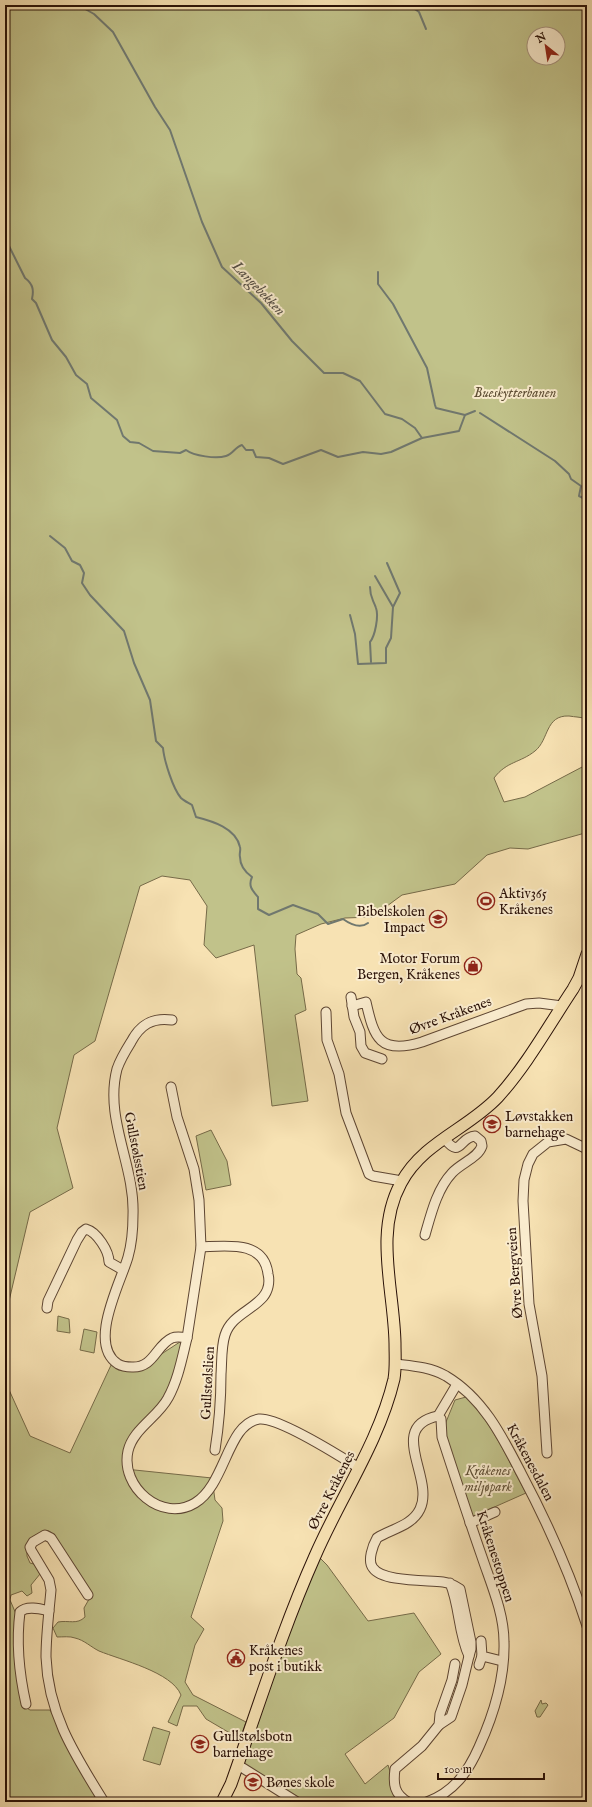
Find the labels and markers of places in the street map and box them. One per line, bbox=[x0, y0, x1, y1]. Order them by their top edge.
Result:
place label: Aktiv365 Kråkenes bbox=[498, 885, 553, 919]
sports icon: Aktiv365 Kråkenes bbox=[476, 891, 496, 911]
place label: Bibelskolen Impact bbox=[357, 903, 426, 937]
school or university icon: Bibelskolen Impact bbox=[428, 909, 448, 929]
place label: Motor Forum Bergen, Kråkenes bbox=[357, 950, 460, 984]
shop icon: Motor Forum Bergen, Kråkenes bbox=[463, 956, 483, 976]
place label: Løvstakken barnehage bbox=[505, 1108, 574, 1142]
school or university icon: Løvstakken barnehage bbox=[482, 1114, 502, 1134]
place label: Kråkenes post i butikk bbox=[249, 1642, 322, 1676]
public building icon: Kråkenes post i butikk bbox=[226, 1648, 246, 1668]
place label: Gullstølsbotn barnehage bbox=[213, 1728, 293, 1762]
school or university icon: Gullstølsbotn barnehage bbox=[190, 1734, 210, 1754]
school or university icon: Bønes skole bbox=[243, 1772, 263, 1792]
place label: Bønes skole bbox=[266, 1774, 335, 1792]

